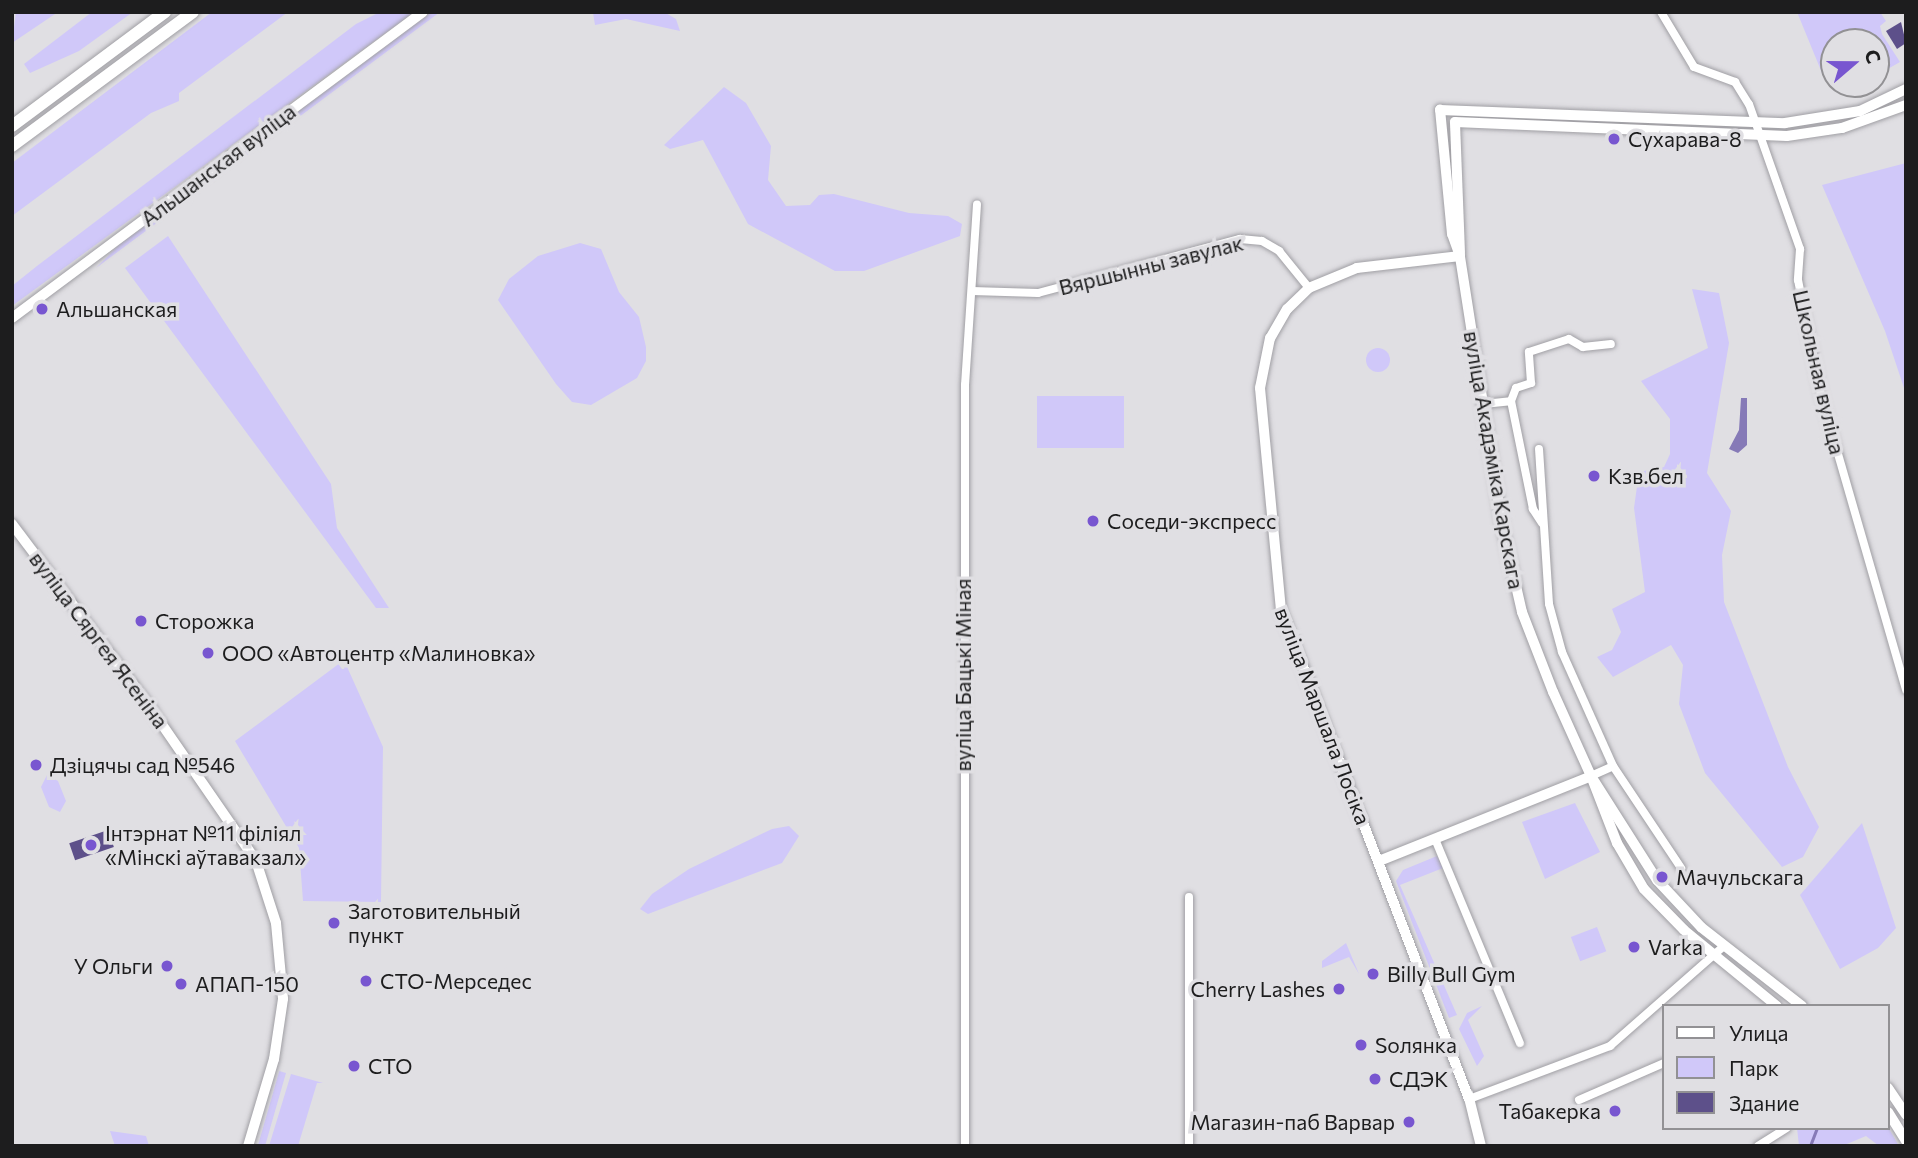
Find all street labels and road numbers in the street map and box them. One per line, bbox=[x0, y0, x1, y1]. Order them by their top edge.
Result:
street label: Альшанская вуліца bbox=[136, 99, 300, 231]
street label: Вяршынны завулак bbox=[1056, 230, 1246, 300]
street label: Школьная вуліца bbox=[1788, 287, 1850, 457]
street label: вуліца Акадэміка Карскага bbox=[1459, 329, 1529, 591]
street label: вуліца Сяргея Ясеніна bbox=[24, 547, 174, 733]
street label: вуліца Бацькі Міная bbox=[950, 579, 976, 771]
street label: вуліца Маршала Лосіка bbox=[1270, 604, 1376, 828]

